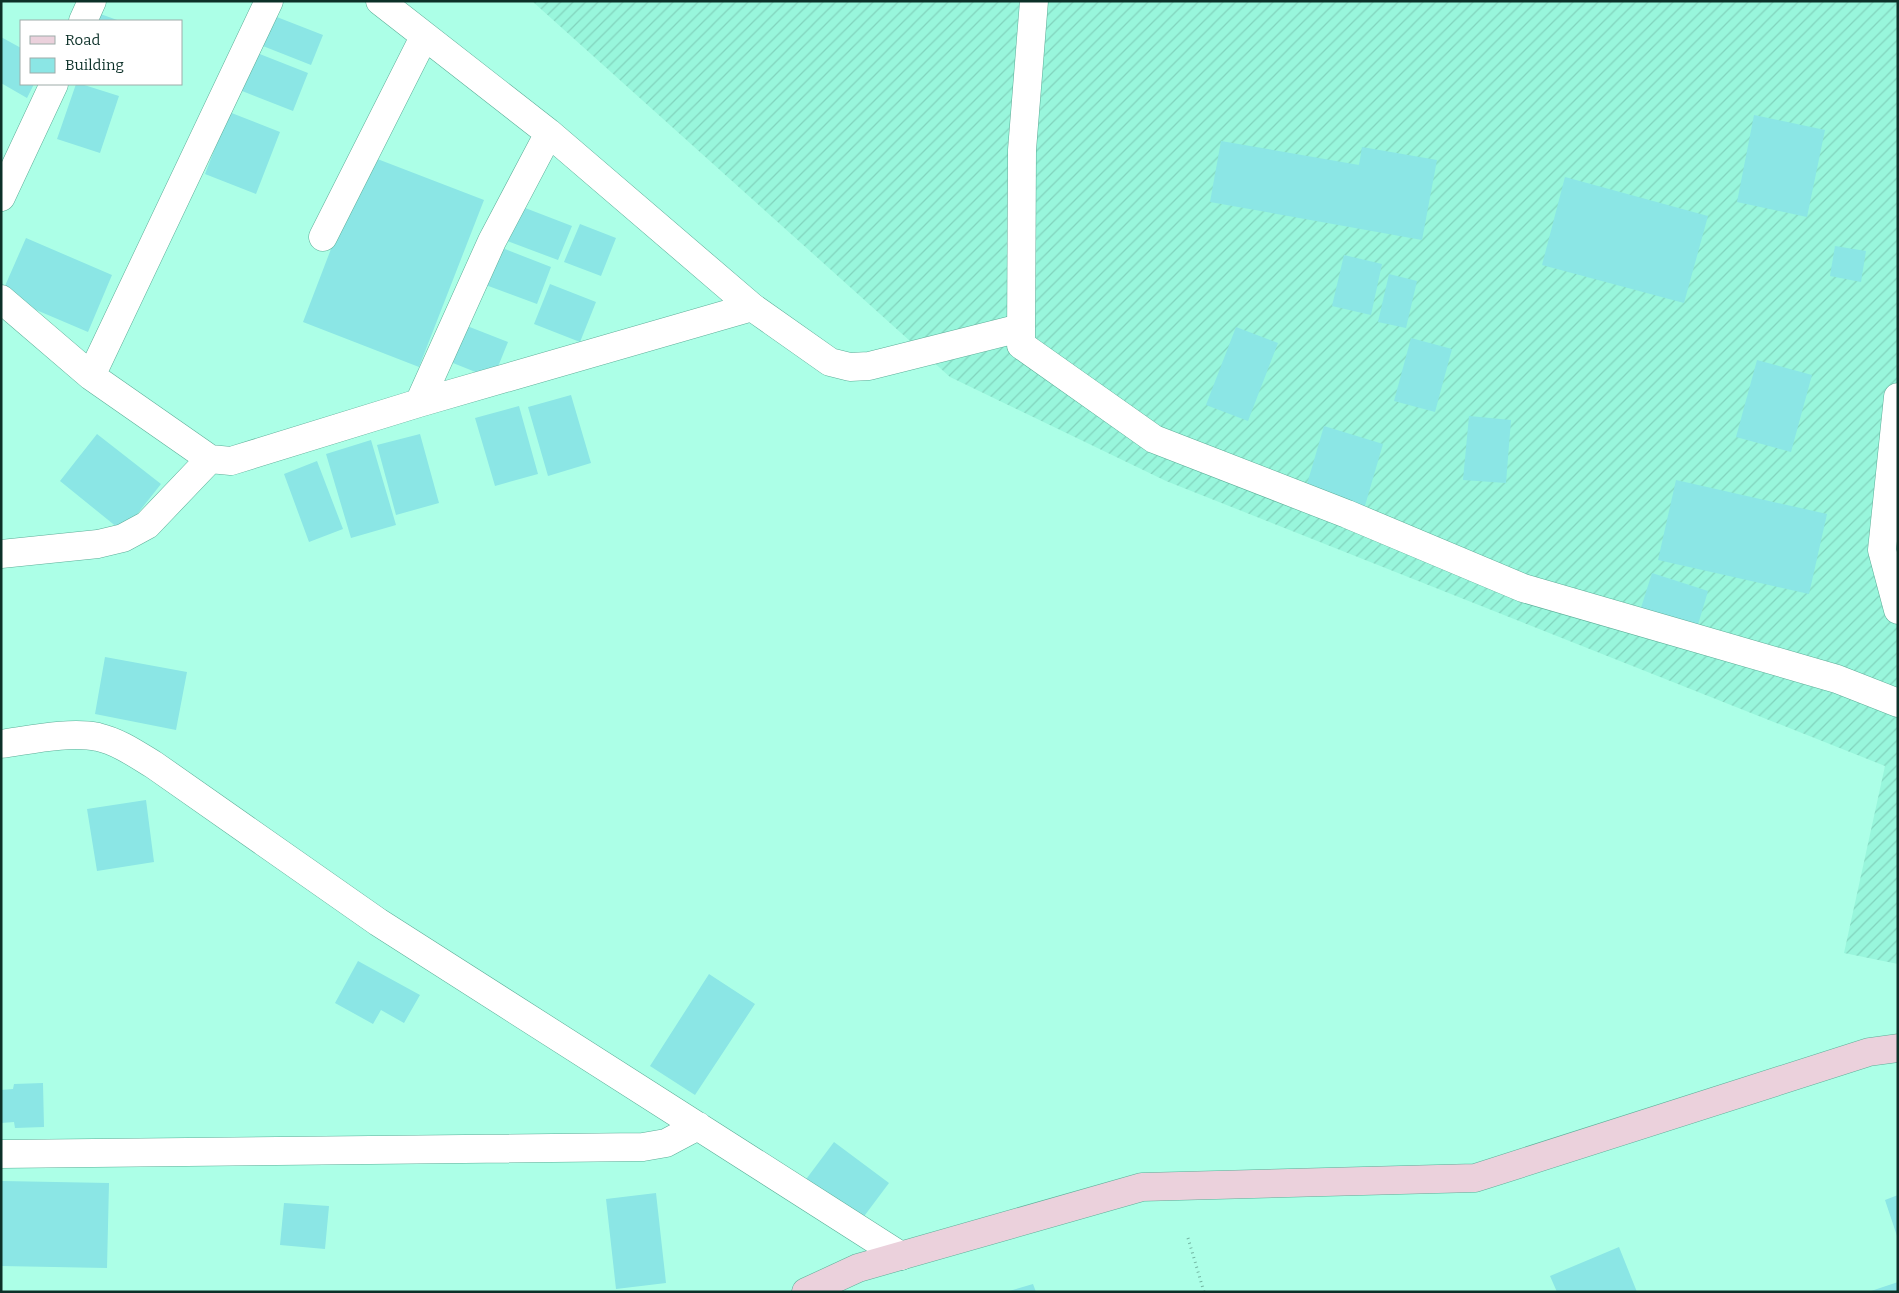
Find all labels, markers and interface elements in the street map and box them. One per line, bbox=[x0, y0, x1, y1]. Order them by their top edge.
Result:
legend bbox=[20, 20, 182, 85]
text: Road bbox=[65, 31, 100, 49]
text: Building bbox=[65, 56, 124, 74]

